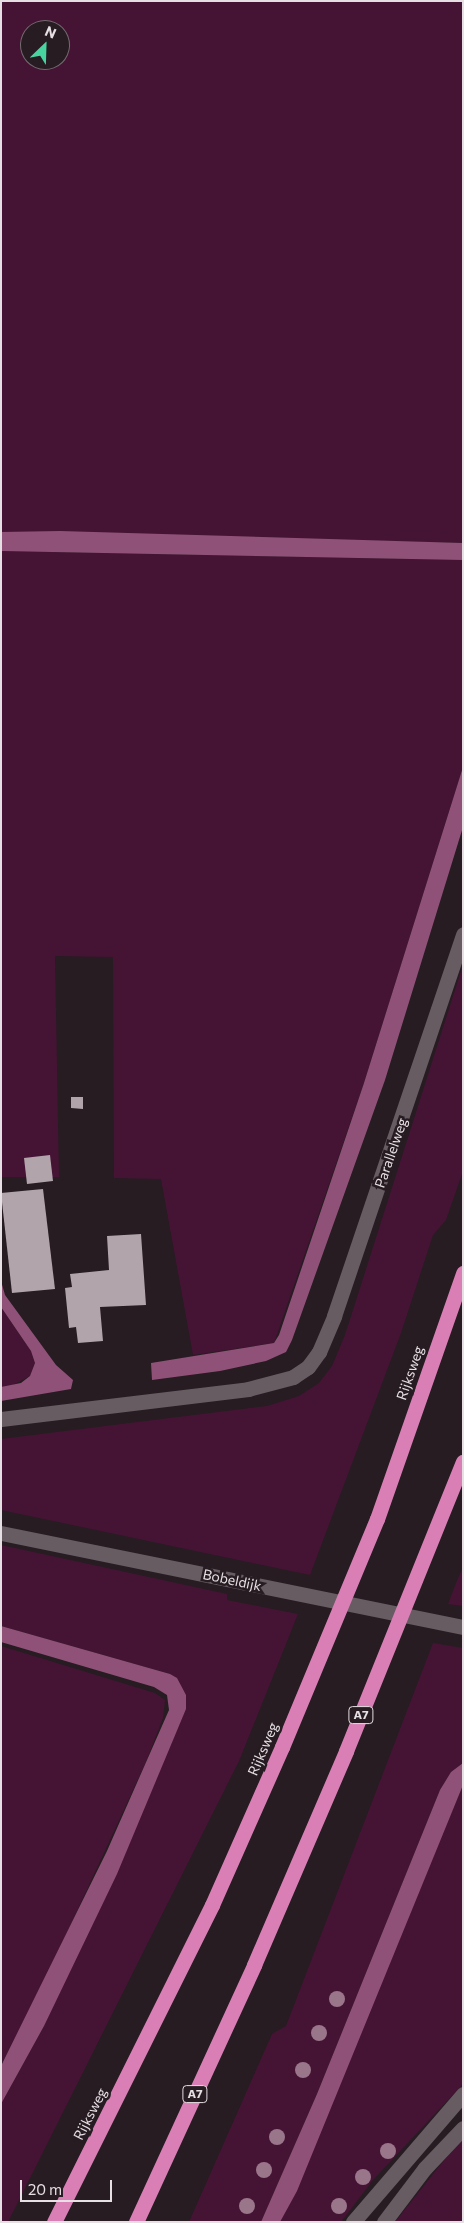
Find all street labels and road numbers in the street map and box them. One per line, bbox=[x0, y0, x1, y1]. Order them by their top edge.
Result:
street label: Parallelweg bbox=[371, 1116, 411, 1190]
street label: Rijksweg bbox=[393, 1344, 427, 1402]
street label: Bobeldijk bbox=[201, 1566, 263, 1594]
road number: A7 bbox=[347, 1706, 375, 1724]
street label: Rijksweg bbox=[244, 1720, 282, 1778]
road number: A7 bbox=[181, 2084, 209, 2104]
street label: Rijksweg bbox=[70, 2085, 110, 2143]

